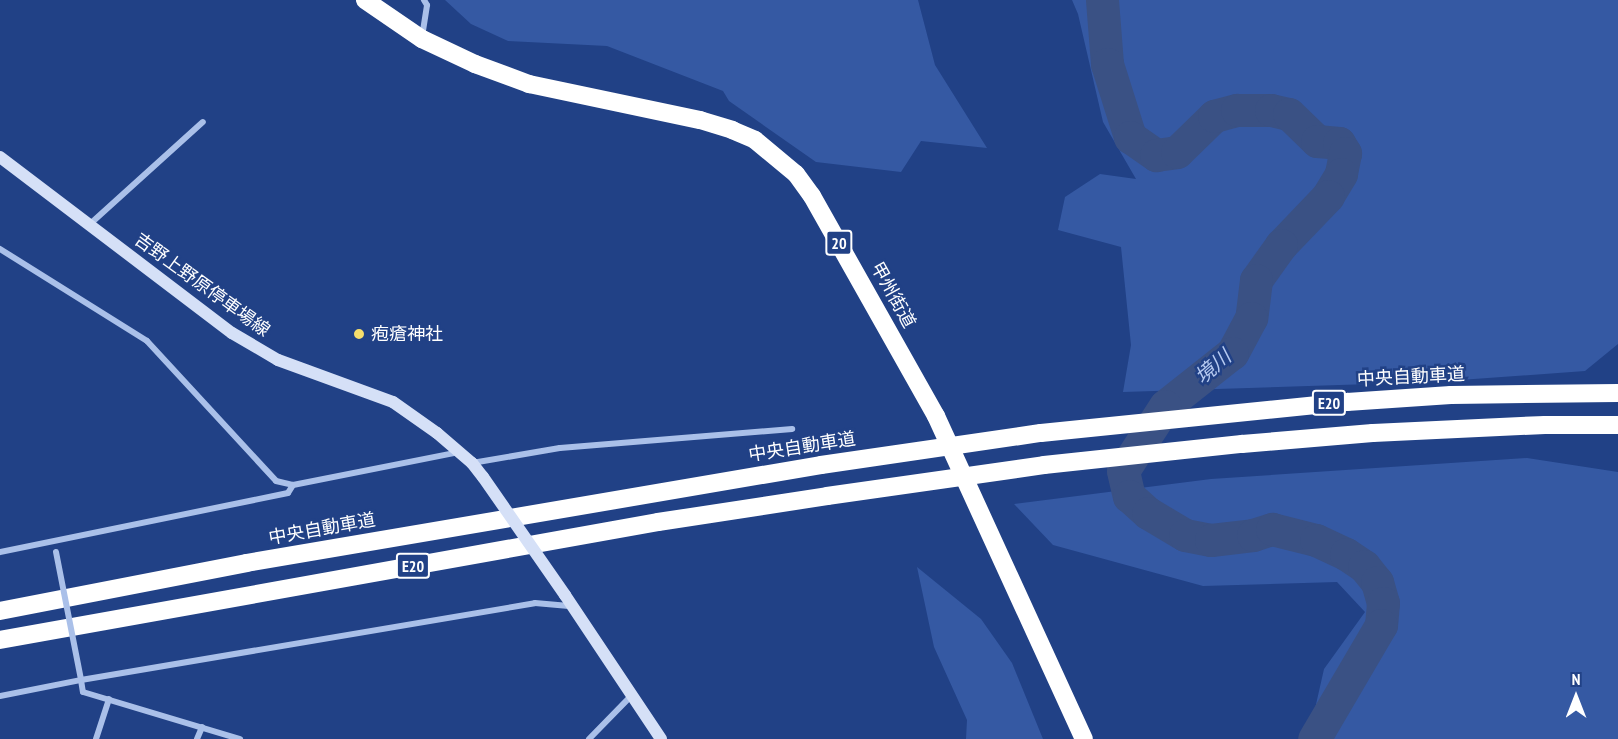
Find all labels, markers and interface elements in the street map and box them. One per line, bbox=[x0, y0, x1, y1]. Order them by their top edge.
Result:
street label: 吉野上野原停車場線 bbox=[130, 229, 274, 341]
road number: 20 bbox=[824, 230, 854, 256]
street label: 甲州街道 bbox=[866, 258, 920, 332]
place label: 疱瘡神社 bbox=[371, 323, 443, 345]
marker: 疱瘡神社 bbox=[352, 327, 366, 341]
water label: 境川 bbox=[1190, 345, 1236, 389]
street label: 中央自動車道 bbox=[1357, 363, 1465, 391]
road number: E20 bbox=[1311, 390, 1347, 416]
street label: 中央自動車道 bbox=[747, 428, 857, 466]
street label: 中央自動車道 bbox=[267, 509, 377, 549]
road number: E20 bbox=[395, 553, 431, 579]
north arrow bbox=[1546, 667, 1606, 727]
text: N bbox=[1572, 669, 1580, 689]

